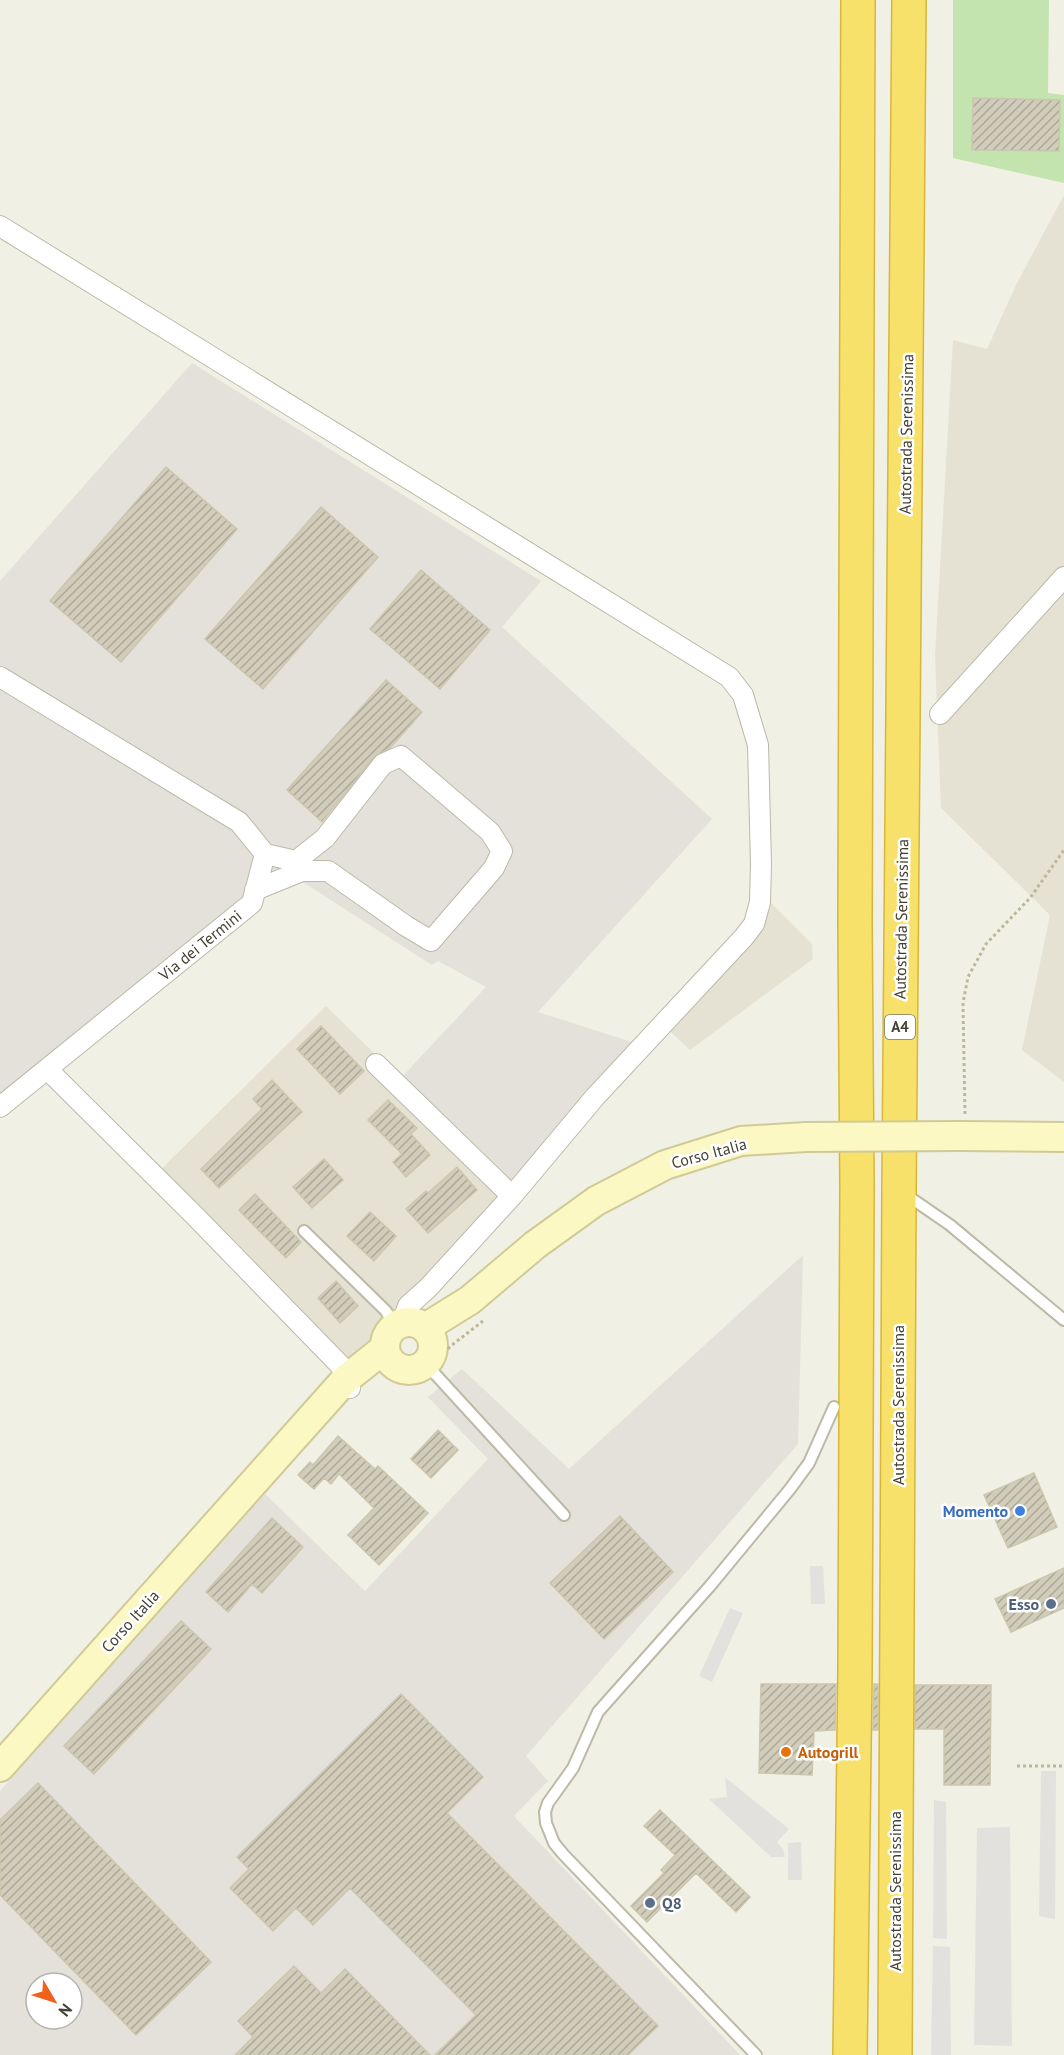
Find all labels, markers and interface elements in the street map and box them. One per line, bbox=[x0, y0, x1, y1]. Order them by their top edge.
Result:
street label: Autostrada Serenissima bbox=[895, 354, 917, 514]
street label: Autostrada Serenissima bbox=[890, 839, 912, 999]
street label: Via dei Termini bbox=[154, 905, 246, 985]
road number: A4 bbox=[885, 1015, 915, 1039]
street label: Corso Italia bbox=[669, 1133, 749, 1173]
street label: Autostrada Serenissima bbox=[888, 1325, 908, 1485]
place label: Momento bbox=[943, 1501, 1008, 1521]
marker: Momento bbox=[1013, 1504, 1027, 1518]
street label: Corso Italia bbox=[97, 1586, 163, 1656]
place label: Esso bbox=[1009, 1594, 1039, 1614]
marker: Esso bbox=[1044, 1597, 1058, 1611]
place label: Autogrill bbox=[798, 1742, 859, 1762]
marker: Autogrill bbox=[779, 1745, 793, 1759]
street label: Autostrada Serenissima bbox=[885, 1811, 905, 1971]
place label: Q8 bbox=[662, 1893, 682, 1913]
marker: Q8 bbox=[643, 1896, 657, 1910]
north arrow bbox=[24, 1971, 84, 2031]
text: N bbox=[55, 2000, 77, 2021]

